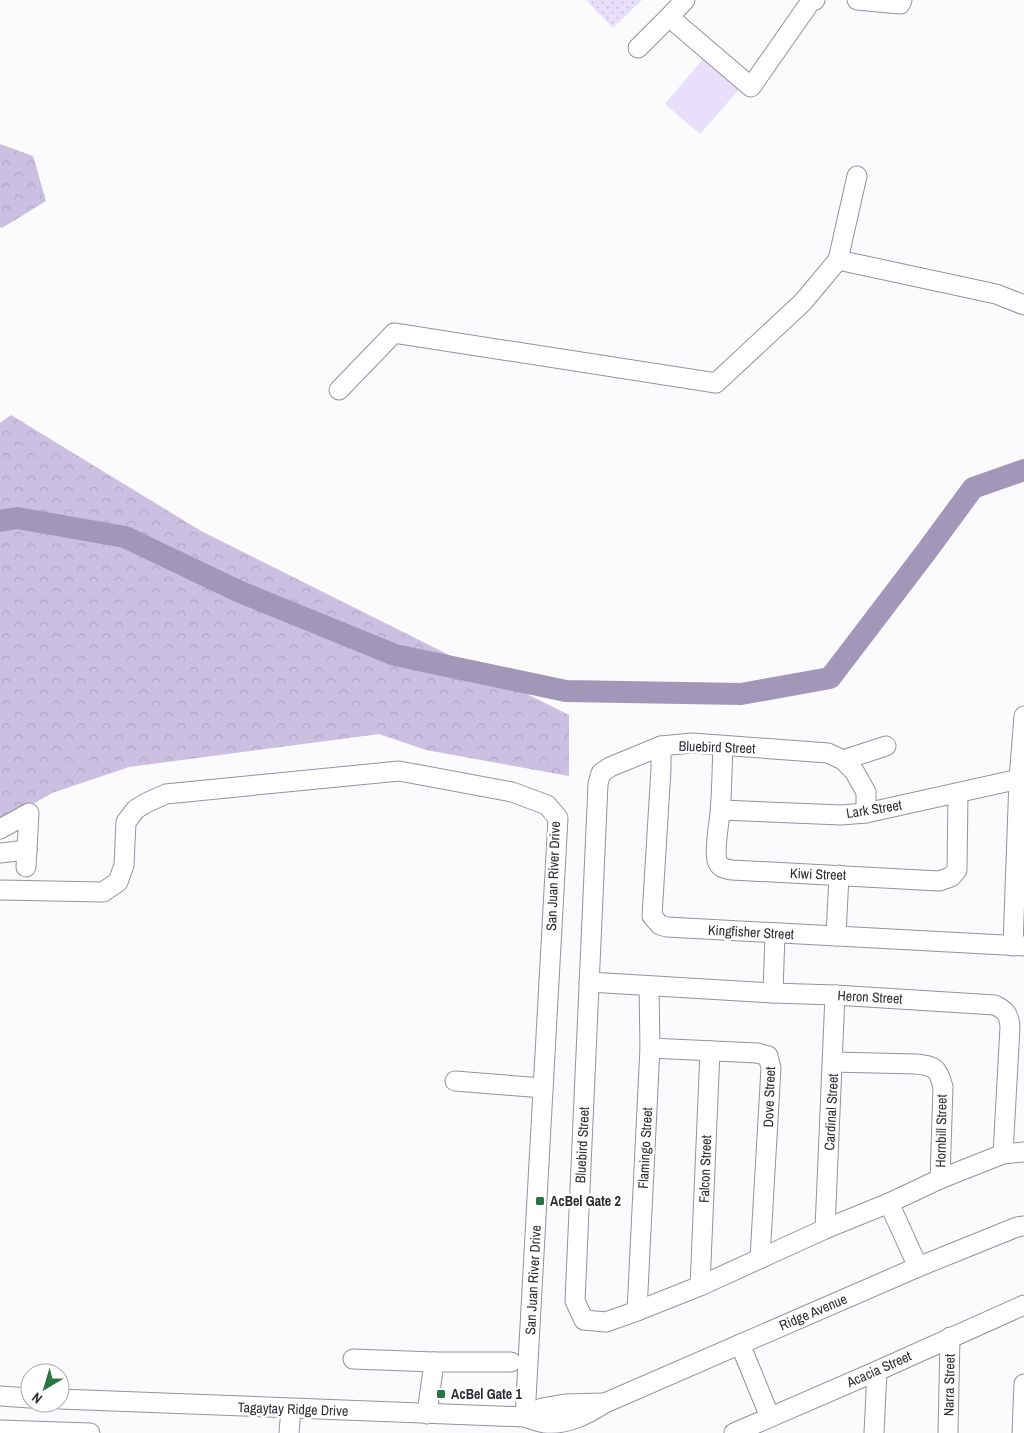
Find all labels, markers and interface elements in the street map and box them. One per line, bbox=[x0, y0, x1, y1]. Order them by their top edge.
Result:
street label: Bluebird Street bbox=[678, 737, 756, 757]
street label: Lark Street bbox=[845, 796, 903, 822]
street label: San Juan River Drive bbox=[542, 821, 564, 931]
street label: Kiwi Street bbox=[790, 864, 846, 884]
street label: Kingfisher Street bbox=[708, 921, 794, 943]
street label: Heron Street bbox=[837, 986, 903, 1008]
street label: Dove Street bbox=[759, 1066, 779, 1128]
street label: Cardinal Street bbox=[820, 1073, 842, 1151]
street label: Hornbill Street bbox=[931, 1094, 951, 1168]
street label: Bluebird Street bbox=[571, 1106, 593, 1184]
street label: Flamingo Street bbox=[634, 1107, 656, 1189]
street label: Falcon Street bbox=[695, 1135, 715, 1203]
place label: AcBel Gate 2 bbox=[550, 1192, 621, 1210]
marker: AcBel Gate 2 bbox=[534, 1195, 546, 1207]
street label: San Juan River Drive bbox=[521, 1225, 545, 1335]
street label: Ridge Avenue bbox=[776, 1290, 850, 1334]
street label: Acacia Street bbox=[843, 1347, 914, 1392]
street label: Narra Street bbox=[939, 1354, 959, 1416]
north arrow bbox=[20, 1363, 70, 1413]
place label: AcBel Gate 1 bbox=[451, 1385, 522, 1403]
marker: AcBel Gate 1 bbox=[435, 1388, 447, 1400]
text: N bbox=[28, 1389, 46, 1408]
street label: Tagaytay Ridge Drive bbox=[237, 1398, 349, 1420]

